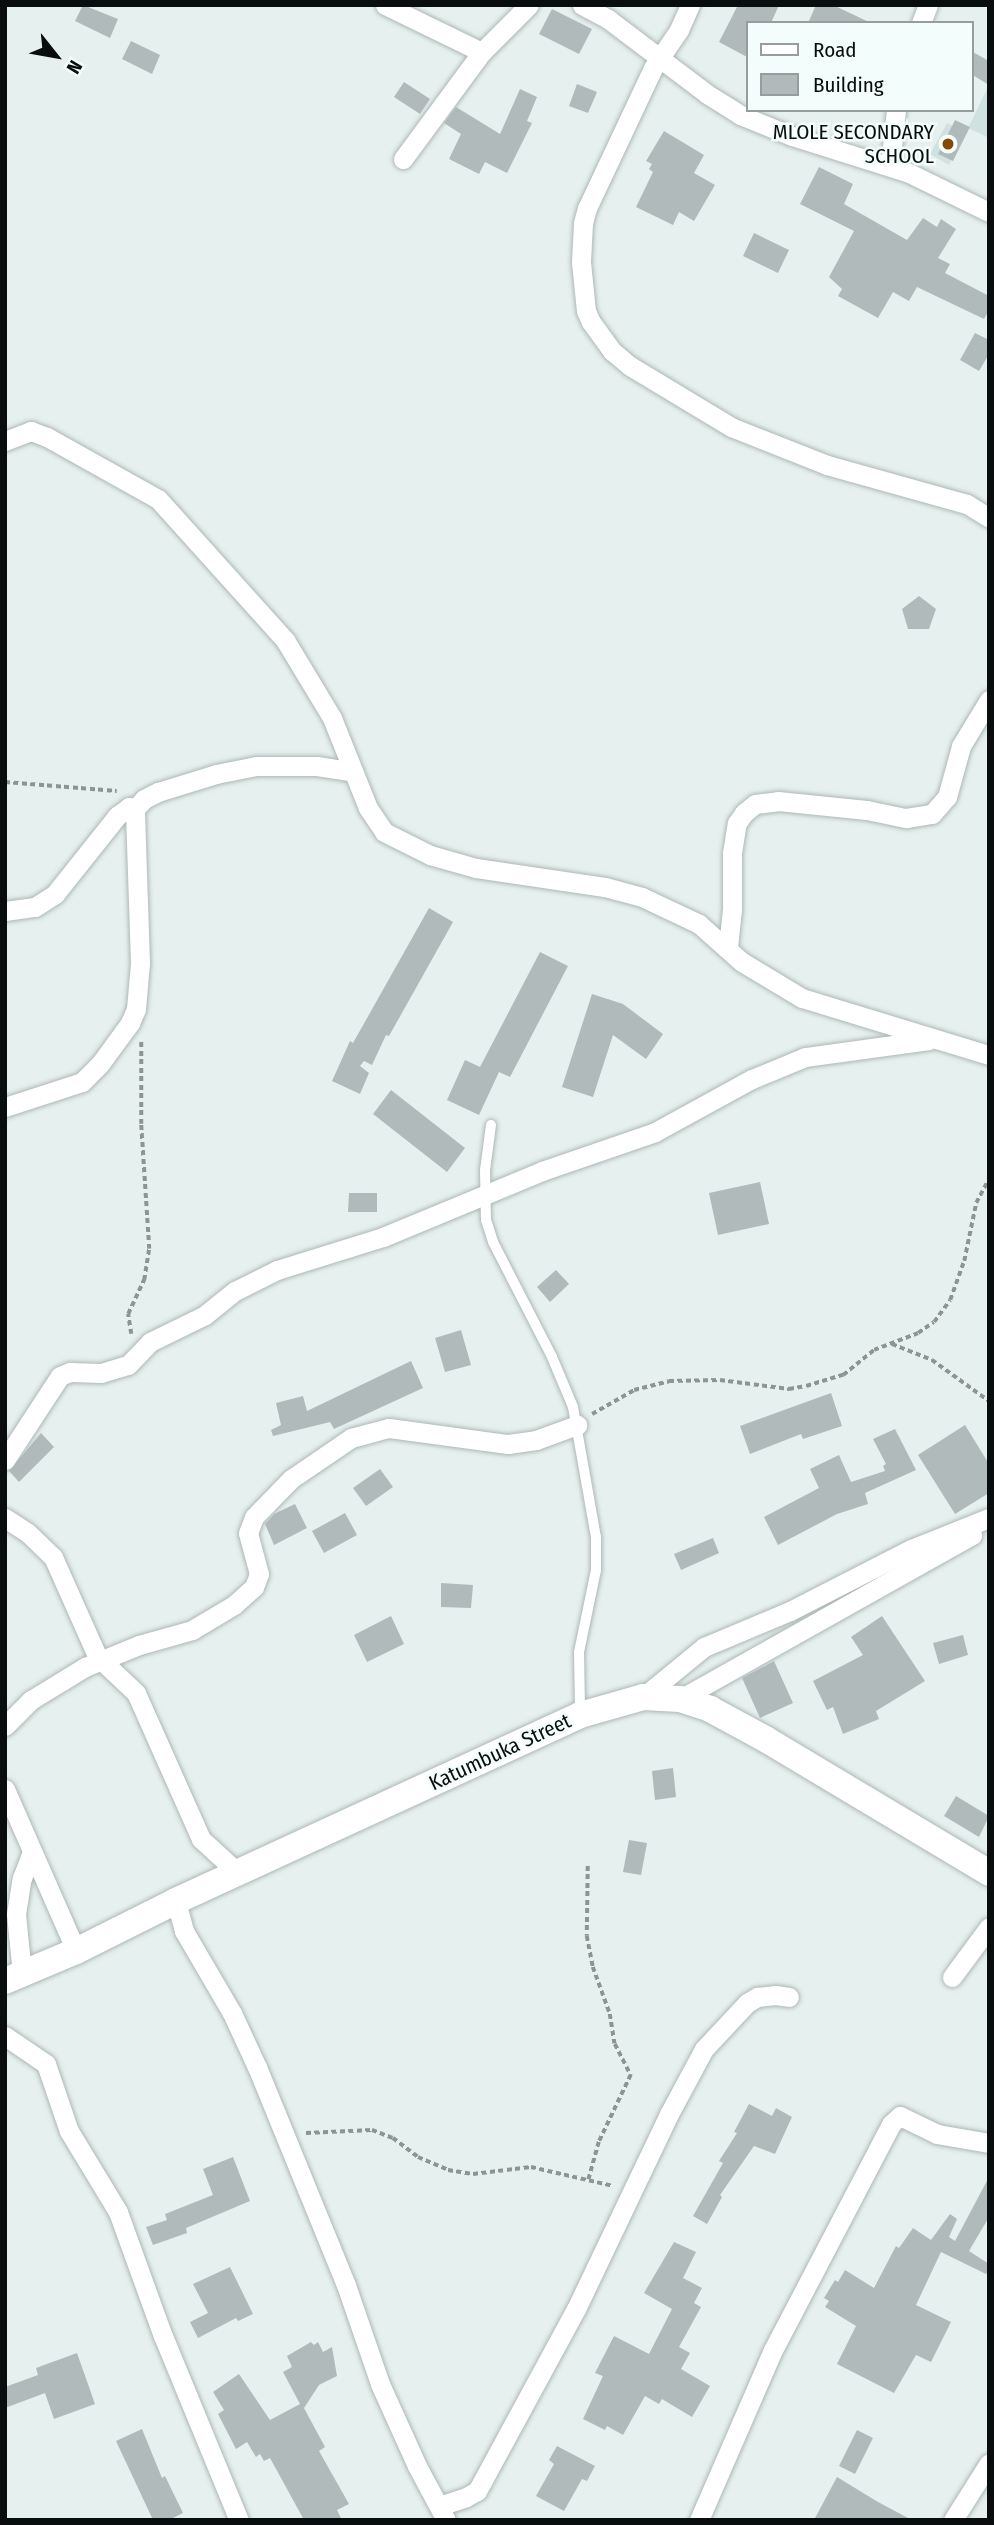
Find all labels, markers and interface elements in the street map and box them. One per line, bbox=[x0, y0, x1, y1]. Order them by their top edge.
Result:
north arrow bbox=[21, 21, 91, 91]
legend bbox=[746, 21, 973, 112]
text: Road bbox=[813, 37, 857, 63]
text: N bbox=[62, 56, 87, 78]
text: Building bbox=[813, 72, 884, 98]
place label: MLOLE SECONDARY SCHOOL bbox=[773, 119, 934, 169]
marker: MLOLE SECONDARY SCHOOL bbox=[940, 136, 956, 152]
street label: Katumbuka Street bbox=[425, 1708, 575, 1796]

